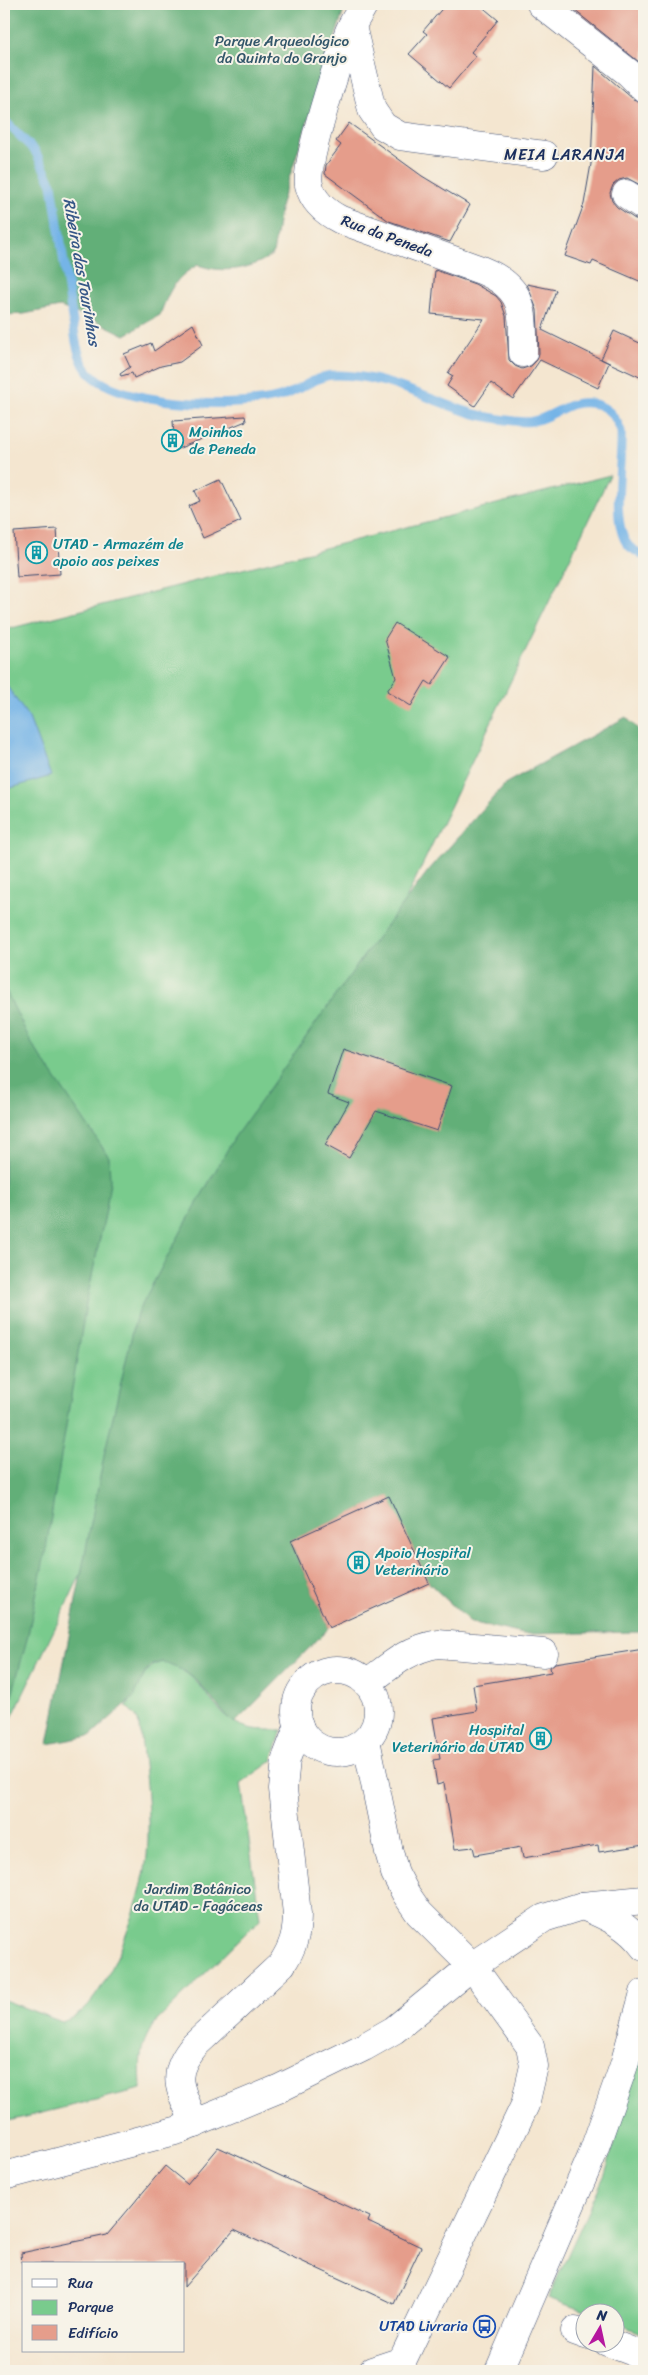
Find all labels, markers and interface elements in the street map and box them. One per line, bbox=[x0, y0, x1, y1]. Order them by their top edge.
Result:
park label: Parque Arqueológico da Quinta do Granjo bbox=[215, 28, 350, 71]
district label: MEIA LARANJA bbox=[504, 140, 626, 169]
water label: Ribeira das Tourinhas bbox=[55, 196, 110, 350]
street label: Rua da Peneda bbox=[337, 207, 437, 265]
place label: Moinhos de Peneda bbox=[189, 419, 257, 462]
building icon: Moinhos de Peneda bbox=[161, 429, 185, 453]
place label: UTAD - Armazém de apoio aos peixes bbox=[53, 531, 184, 574]
building icon: UTAD - Armazém de apoio aos peixes bbox=[25, 541, 49, 565]
place label: Apoio Hospital Veterinário bbox=[374, 1540, 472, 1583]
building icon: Apoio Hospital Veterinário bbox=[347, 1550, 371, 1574]
place label: Hospital Veterinário da UTAD bbox=[392, 1717, 525, 1760]
building icon: Hospital Veterinário da UTAD bbox=[528, 1727, 552, 1751]
park label: Jardim Botânico da UTAD - Fagáceas bbox=[134, 1876, 263, 1919]
legend bbox=[22, 2262, 185, 2352]
text: Rua bbox=[68, 2270, 93, 2296]
text: Parque bbox=[68, 2294, 113, 2320]
north arrow bbox=[576, 2302, 626, 2352]
text: N bbox=[594, 2302, 609, 2329]
place label: UTAD Livraria bbox=[379, 2313, 468, 2339]
bus stop icon: UTAD Livraria bbox=[472, 2314, 496, 2338]
text: Edifício bbox=[68, 2320, 119, 2346]

